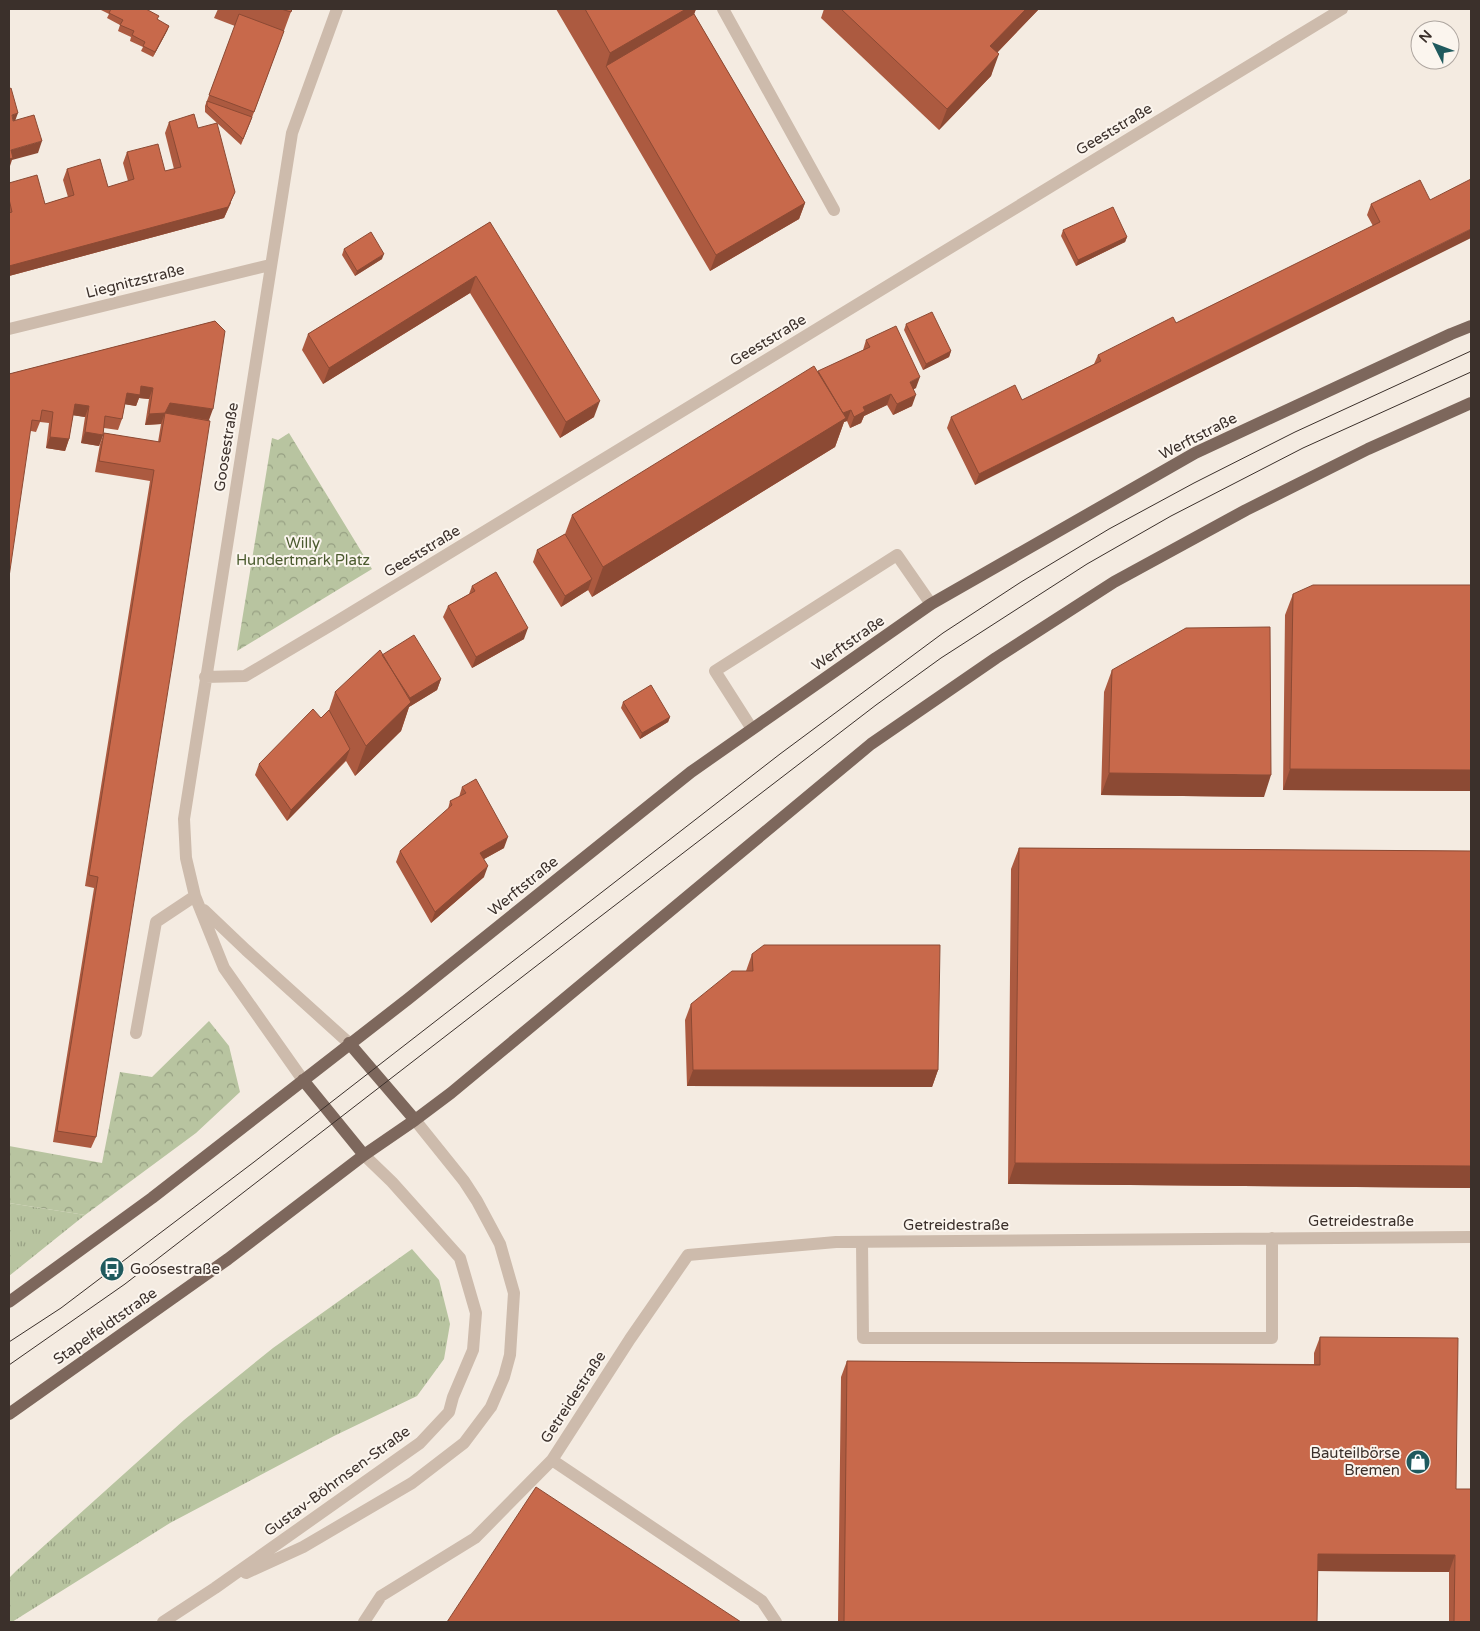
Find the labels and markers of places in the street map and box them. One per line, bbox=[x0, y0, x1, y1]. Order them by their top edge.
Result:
bus stop icon: Goosestraße bbox=[99, 1256, 125, 1282]
place label: Goosestraße bbox=[130, 1260, 220, 1278]
place label: Bauteilbörse Bremen bbox=[1310, 1444, 1400, 1479]
shop icon: Bauteilbörse Bremen bbox=[1405, 1449, 1431, 1475]

